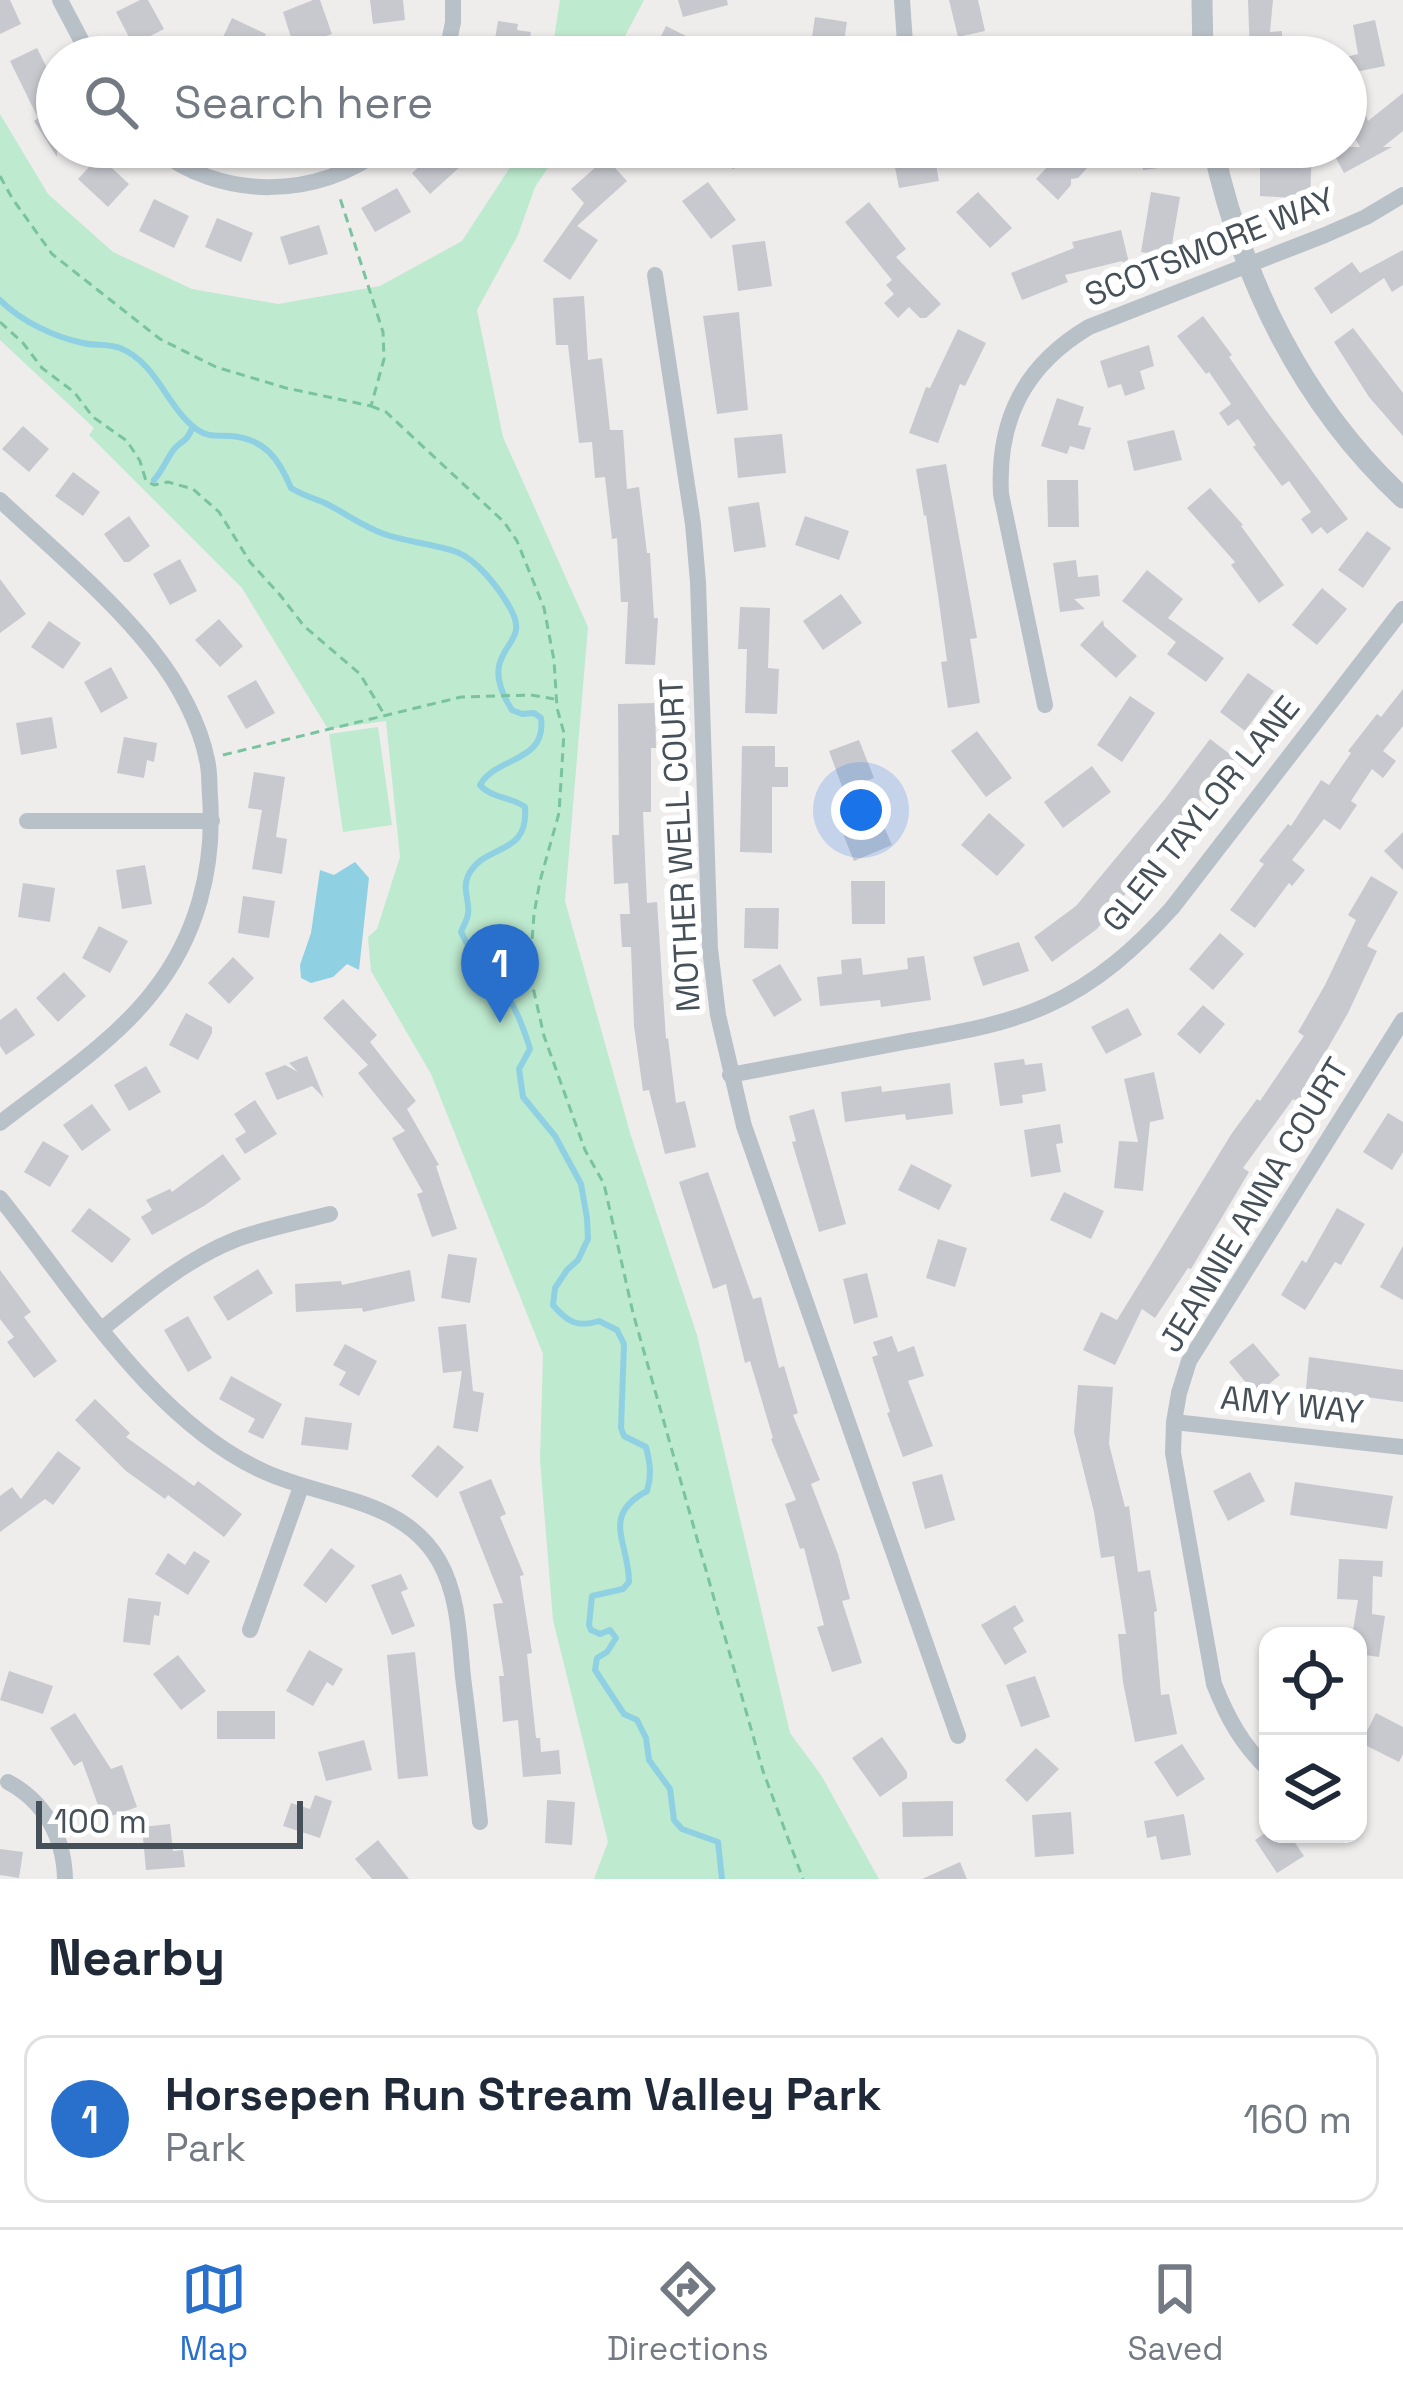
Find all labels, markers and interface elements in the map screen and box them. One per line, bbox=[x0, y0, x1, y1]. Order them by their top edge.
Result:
search box bbox=[36, 36, 1367, 168]
icon: search bbox=[78, 69, 144, 135]
text: Search here bbox=[174, 74, 433, 131]
street label: SCOTSMORE WAY bbox=[1079, 178, 1341, 316]
street label: MOTHER WELL COURT bbox=[650, 677, 710, 1013]
street label: GLEN TAYLOR LANE bbox=[1093, 688, 1309, 940]
your location bbox=[831, 780, 891, 840]
pin: 1 bbox=[461, 924, 539, 1023]
street label: JEANNIE ANNA COURT bbox=[1149, 1050, 1359, 1360]
street label: AMY WAY bbox=[1218, 1377, 1366, 1433]
map controls bbox=[1259, 1627, 1367, 1843]
button: locate bbox=[1259, 1627, 1367, 1735]
button: layers bbox=[1259, 1735, 1367, 1843]
scale bar bbox=[36, 1795, 303, 1848]
text: 100 m bbox=[54, 1801, 147, 1843]
text: Nearby bbox=[48, 1925, 225, 1990]
text: Horsepen Run Stream Valley Park bbox=[165, 2066, 882, 2123]
text: 1 bbox=[81, 2095, 99, 2144]
text: 160 m bbox=[1243, 2095, 1352, 2144]
text: Park bbox=[165, 2123, 246, 2172]
tab: Map bbox=[179, 2256, 248, 2370]
tab: Directions bbox=[607, 2256, 769, 2370]
tab: Saved bbox=[1127, 2256, 1224, 2370]

